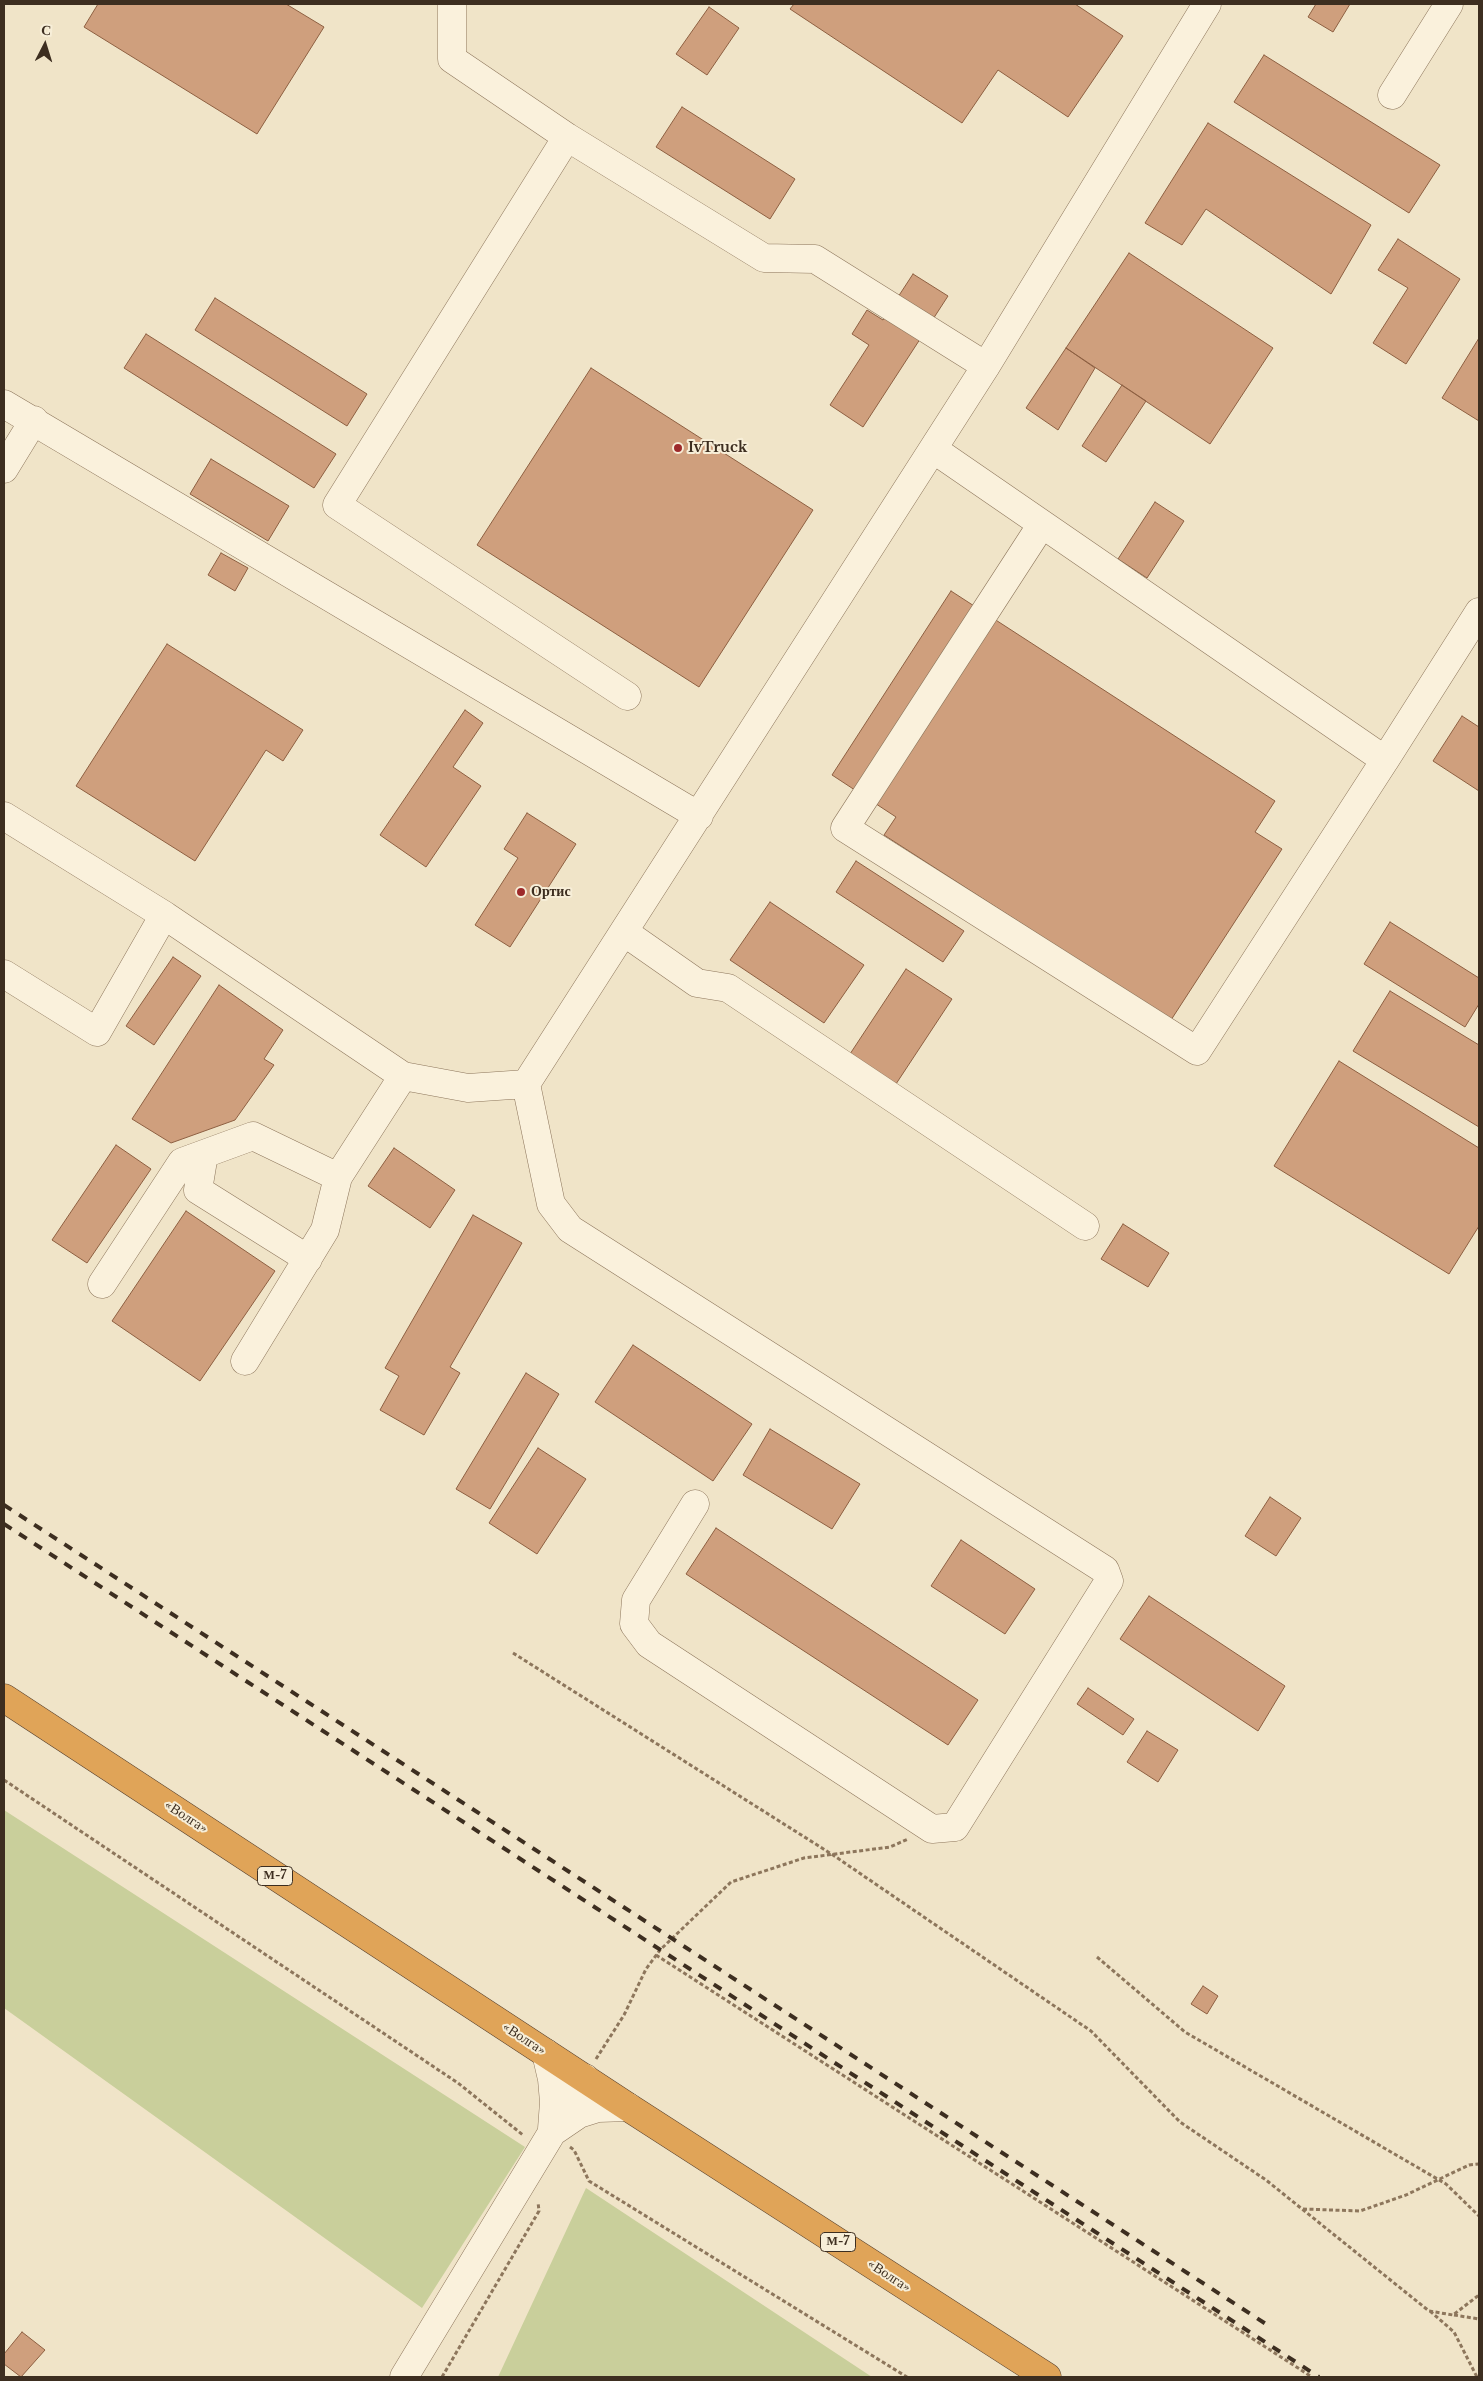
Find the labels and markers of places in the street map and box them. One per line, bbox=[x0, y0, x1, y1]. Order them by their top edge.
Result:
place label: IvTruck bbox=[688, 440, 747, 456]
marker: IvTruck bbox=[672, 442, 684, 454]
place label: Ортис bbox=[531, 884, 571, 900]
marker: Ортис bbox=[515, 886, 527, 898]

